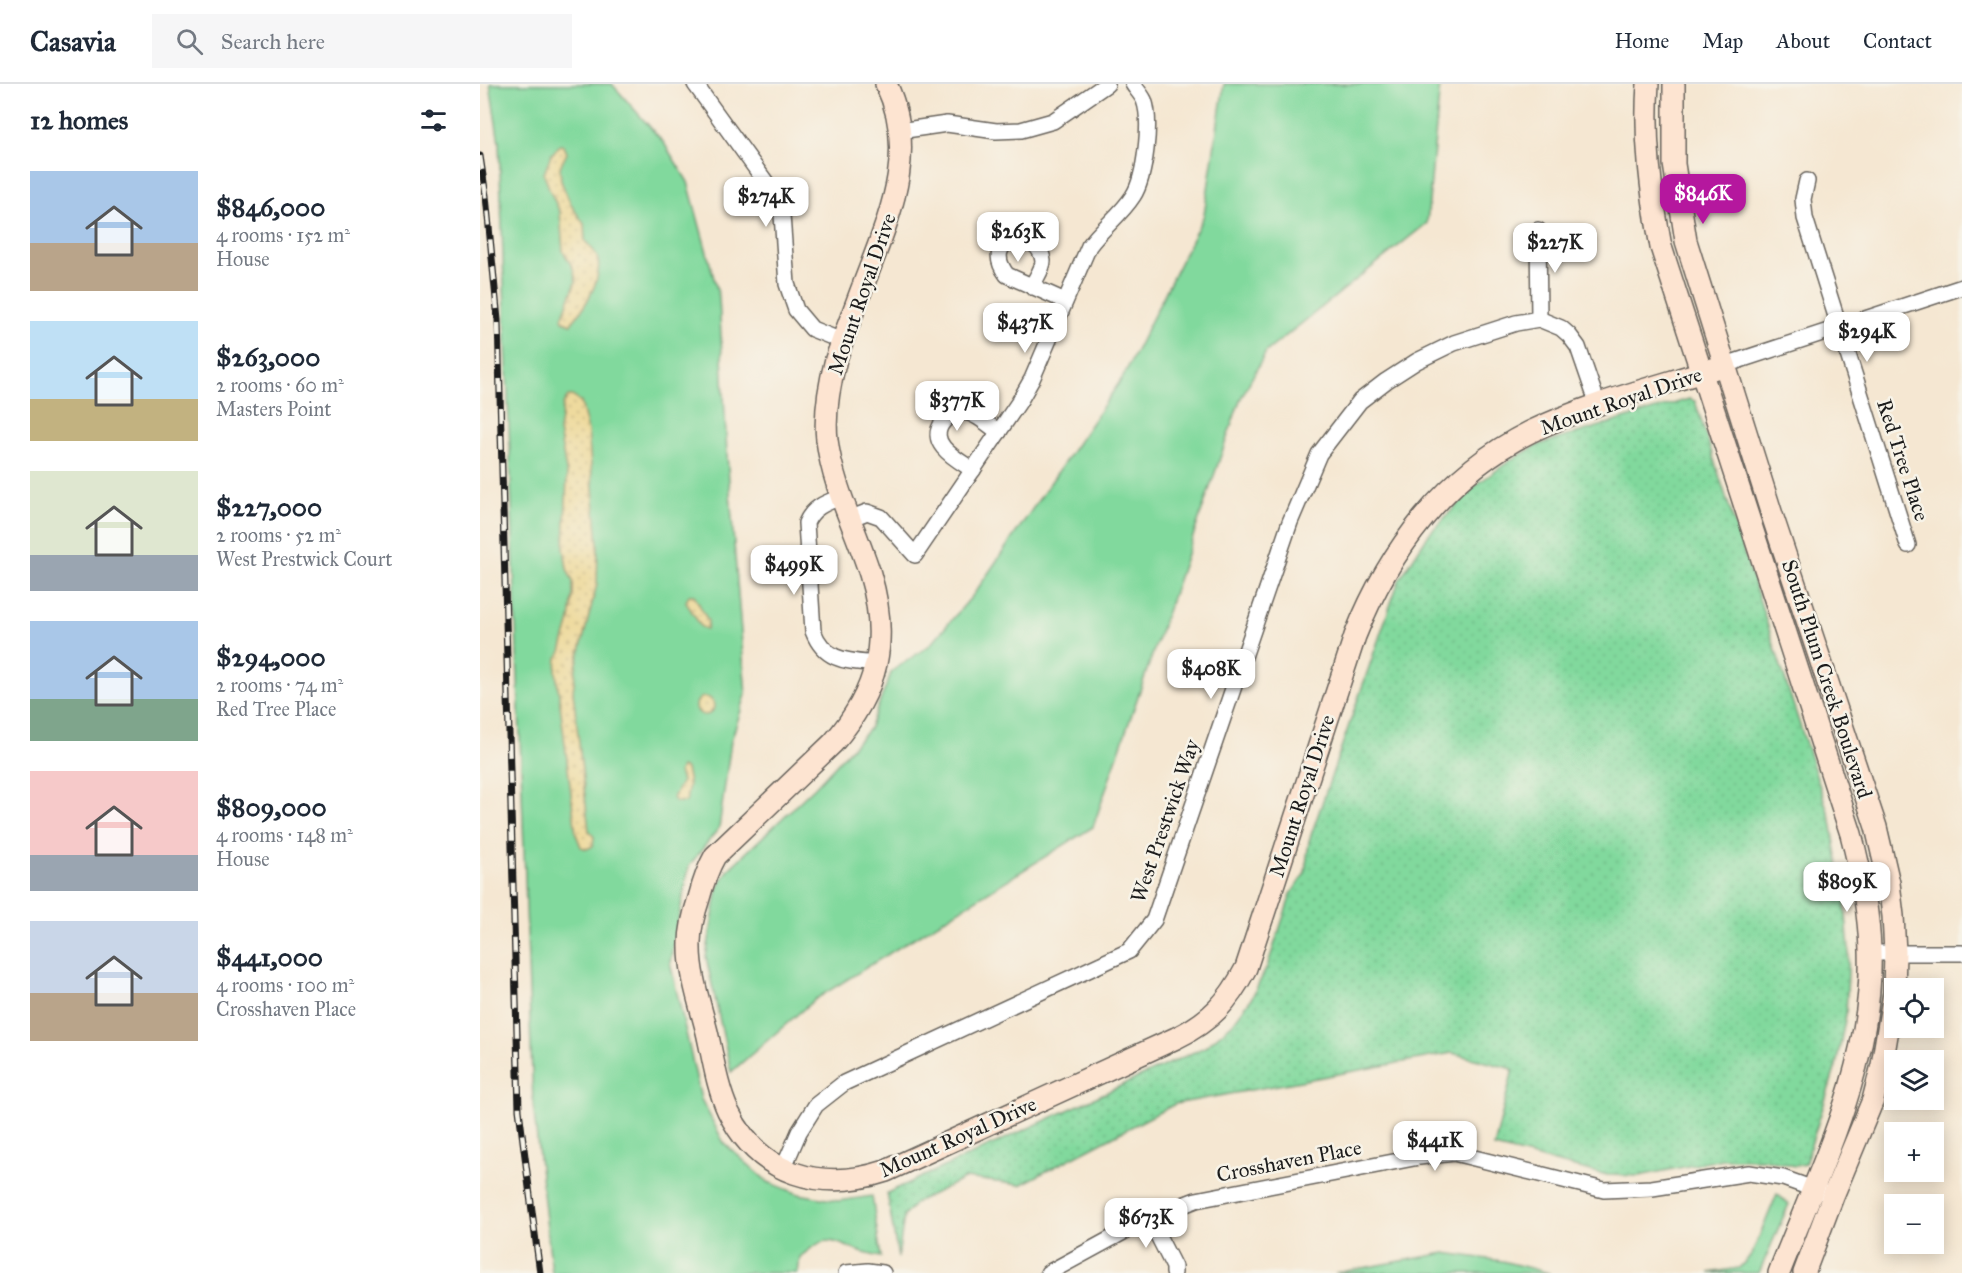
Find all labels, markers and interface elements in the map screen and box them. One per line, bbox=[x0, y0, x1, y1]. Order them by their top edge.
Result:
search box bbox=[152, 14, 572, 68]
text: Casavia bbox=[30, 24, 116, 59]
icon: search bbox=[173, 25, 206, 58]
text: Search here bbox=[221, 28, 325, 55]
text: Home bbox=[1614, 28, 1669, 54]
text: Map bbox=[1702, 28, 1743, 54]
text: About bbox=[1776, 28, 1830, 54]
text: Contact bbox=[1863, 28, 1932, 54]
text: 12 homes bbox=[30, 104, 128, 136]
icon: filters bbox=[417, 104, 450, 137]
pin: $846K bbox=[1661, 174, 1745, 225]
pin: $274K bbox=[724, 177, 808, 228]
text: $846K bbox=[1674, 181, 1732, 205]
text: $274K bbox=[738, 184, 794, 208]
text: $846,000 bbox=[216, 191, 325, 223]
icon: home bbox=[78, 195, 150, 267]
street label: Mount Royal Drive bbox=[822, 210, 902, 378]
pin: $263K bbox=[976, 212, 1060, 263]
text: $263K bbox=[991, 219, 1045, 243]
text: 4 rooms · 152 m² bbox=[216, 223, 350, 247]
pin: $227K bbox=[1513, 223, 1597, 274]
text: $227K bbox=[1527, 230, 1583, 254]
text: House bbox=[216, 247, 270, 271]
pin: $437K bbox=[983, 303, 1067, 354]
text: $437K bbox=[997, 310, 1053, 334]
pin: $294K bbox=[1825, 312, 1909, 363]
text: $294K bbox=[1838, 319, 1896, 343]
text: $263,000 bbox=[216, 341, 320, 373]
icon: home bbox=[78, 345, 150, 417]
street label: Mount Royal Drive bbox=[1537, 361, 1705, 441]
text: 2 rooms · 60 m² bbox=[216, 373, 344, 397]
pin: $377K bbox=[915, 381, 999, 432]
text: $377K bbox=[929, 388, 985, 412]
street label: Red Tree Place bbox=[1871, 396, 1935, 524]
text: Masters Point bbox=[216, 397, 331, 421]
text: $227,000 bbox=[216, 491, 322, 523]
icon: home bbox=[78, 495, 150, 567]
text: 2 rooms · 52 m² bbox=[216, 523, 341, 547]
pin: $499K bbox=[752, 545, 836, 596]
text: West Prestwick Court bbox=[216, 547, 392, 571]
text: $499K bbox=[765, 552, 823, 576]
street label: South Plum Creek Boulevard bbox=[1776, 556, 1878, 802]
text: $294,000 bbox=[216, 641, 326, 673]
icon: home bbox=[78, 645, 150, 717]
pin: $408K bbox=[1169, 649, 1253, 700]
text: $408K bbox=[1181, 656, 1241, 680]
text: 2 rooms · 74 m² bbox=[216, 673, 343, 697]
text: Red Tree Place bbox=[216, 697, 336, 721]
street label: Mount Royal Drive bbox=[1264, 711, 1341, 880]
street label: West Prestwick Way bbox=[1125, 735, 1205, 906]
text: $809,000 bbox=[216, 791, 327, 823]
icon: home bbox=[78, 795, 150, 867]
text: 4 rooms · 148 m² bbox=[216, 823, 353, 847]
text: House bbox=[216, 847, 270, 871]
pin: $809K bbox=[1805, 862, 1889, 913]
text: $809K bbox=[1817, 869, 1877, 893]
text: $441,000 bbox=[216, 941, 323, 973]
icon: home bbox=[78, 945, 150, 1017]
text: 4 rooms · 100 m² bbox=[216, 973, 354, 997]
map controls bbox=[1884, 978, 1944, 1254]
button: locate bbox=[1884, 978, 1944, 1038]
text: Crosshaven Place bbox=[216, 997, 356, 1021]
button: layers bbox=[1884, 1050, 1944, 1110]
street label: Mount Royal Drive bbox=[875, 1091, 1041, 1183]
pin: $441K bbox=[1393, 1121, 1477, 1172]
button: + bbox=[1884, 1122, 1944, 1182]
text: $441K bbox=[1407, 1128, 1463, 1152]
street label: Crosshaven Place bbox=[1214, 1134, 1364, 1188]
button: − bbox=[1884, 1194, 1944, 1254]
pin: $673K bbox=[1104, 1198, 1188, 1249]
text: $673K bbox=[1118, 1205, 1174, 1229]

